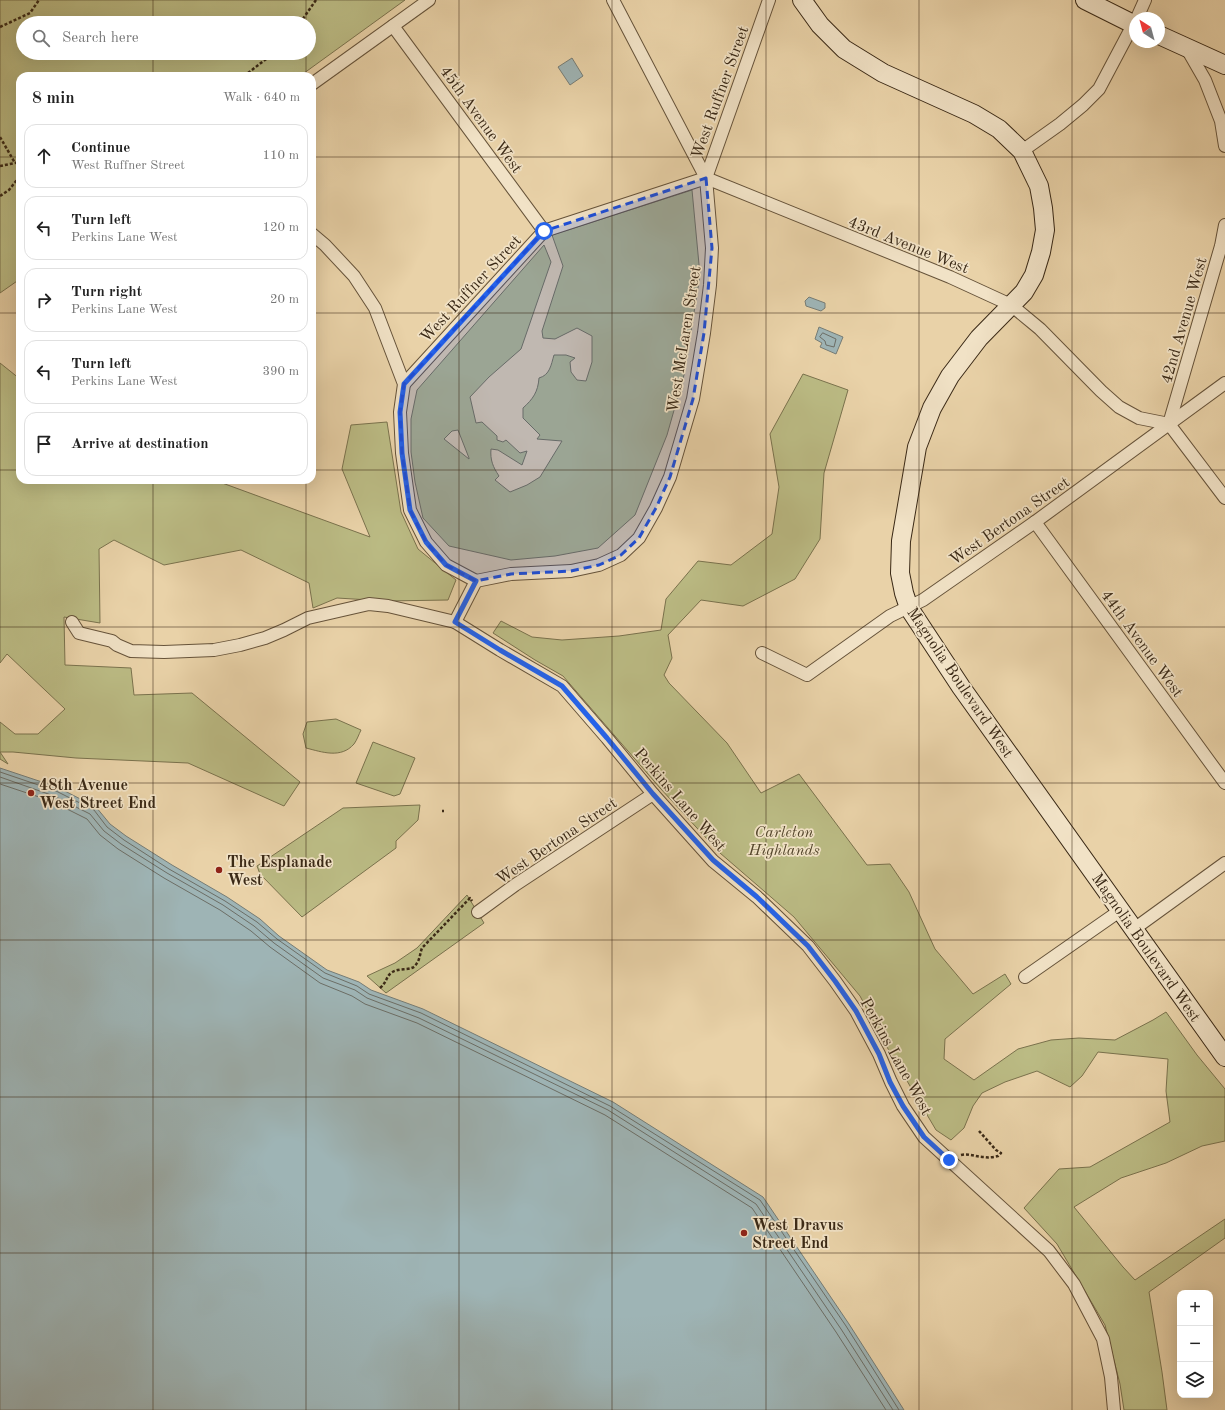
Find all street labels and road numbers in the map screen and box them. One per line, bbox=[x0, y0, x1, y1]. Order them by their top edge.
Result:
street label: West Ruffner Street bbox=[689, 24, 752, 161]
street label: 45th Avenue West bbox=[436, 64, 525, 177]
street label: 43rd Avenue West bbox=[846, 214, 971, 278]
street label: West Ruffner Street bbox=[418, 232, 525, 346]
street label: 42nd Avenue West bbox=[1159, 255, 1211, 386]
street label: West McLaren Street bbox=[665, 264, 705, 414]
street label: West Bertona Street bbox=[947, 474, 1073, 569]
street label: 44th Avenue West bbox=[1097, 588, 1186, 701]
street label: Magnolia Boulevard West bbox=[903, 605, 1016, 761]
street label: Perkins Lane West bbox=[630, 746, 729, 855]
street label: West Bertona Street bbox=[494, 795, 621, 888]
street label: Magnolia Boulevard West bbox=[1088, 871, 1203, 1026]
street label: Perkins Lane West bbox=[856, 996, 934, 1119]

